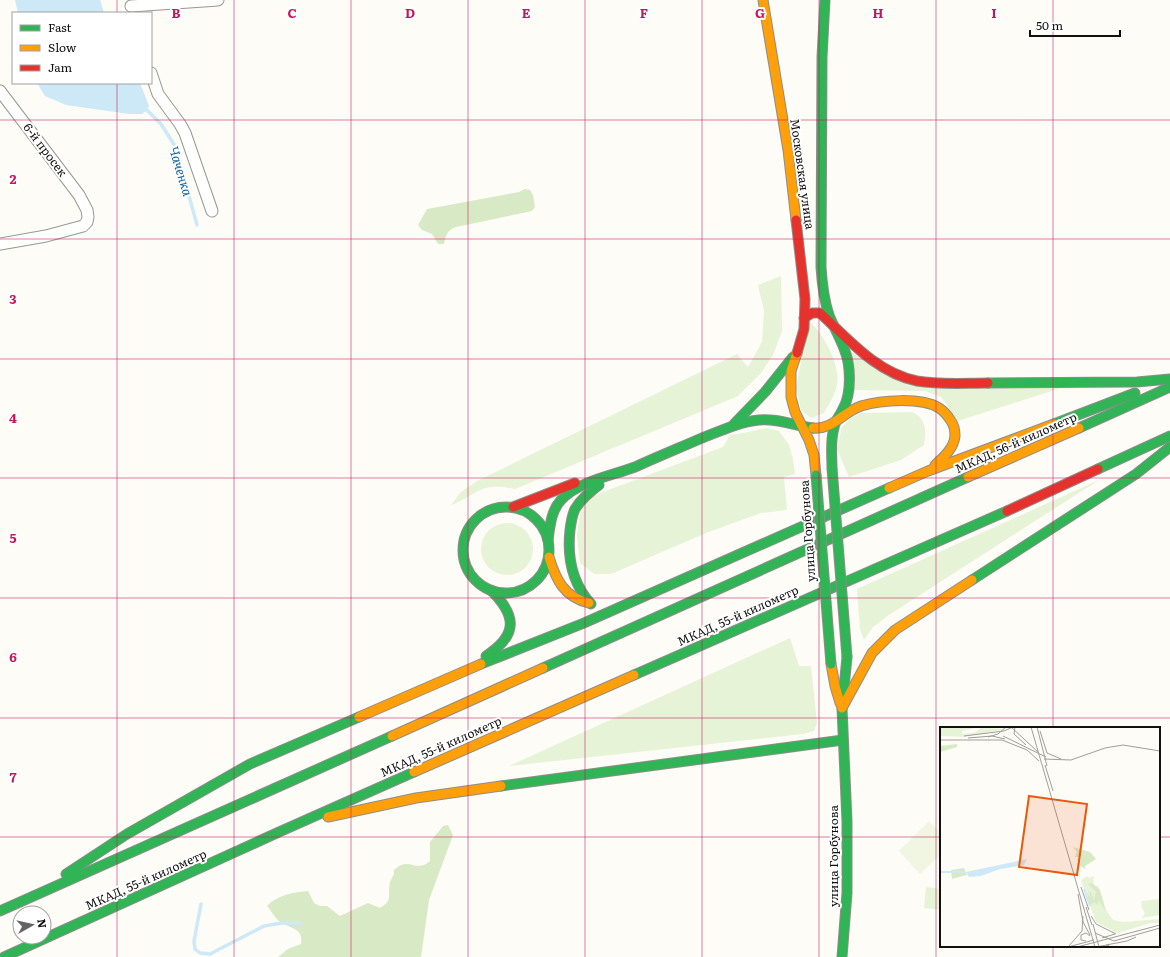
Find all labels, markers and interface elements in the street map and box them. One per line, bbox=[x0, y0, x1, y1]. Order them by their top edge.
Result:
text: B bbox=[172, 3, 181, 22]
text: C bbox=[287, 3, 297, 22]
text: D bbox=[405, 3, 415, 22]
text: E bbox=[522, 3, 531, 22]
text: F bbox=[640, 3, 648, 22]
text: G bbox=[755, 3, 765, 22]
text: H bbox=[873, 3, 884, 22]
text: I bbox=[991, 3, 997, 22]
legend bbox=[12, 12, 152, 84]
scale bar bbox=[1030, 12, 1120, 38]
text: 50 m bbox=[1036, 16, 1063, 34]
text: Fast bbox=[48, 18, 72, 36]
text: Slow bbox=[48, 38, 77, 56]
text: Jam bbox=[48, 58, 73, 76]
street label: Московская улица bbox=[786, 117, 820, 231]
street label: 6-й просек bbox=[20, 119, 72, 180]
water label: Чаченка bbox=[165, 144, 198, 199]
text: 2 bbox=[10, 169, 17, 188]
text: 3 bbox=[9, 289, 17, 308]
street label: МКАД, 56-й километр bbox=[952, 407, 1079, 477]
text: 4 bbox=[9, 408, 17, 427]
street label: улица Горбунова bbox=[794, 479, 820, 583]
text: 5 bbox=[9, 528, 17, 547]
street label: МКАД, 55-й километр bbox=[674, 580, 801, 650]
text: 6 bbox=[9, 647, 17, 666]
street label: МКАД, 55-й километр bbox=[377, 711, 504, 781]
inset map bbox=[940, 727, 1160, 947]
text: 7 bbox=[9, 767, 17, 786]
street label: улица Горбунова bbox=[824, 804, 842, 907]
street label: МКАД, 55-й километр bbox=[82, 844, 209, 914]
north arrow bbox=[12, 905, 52, 945]
text: N bbox=[34, 918, 51, 929]

